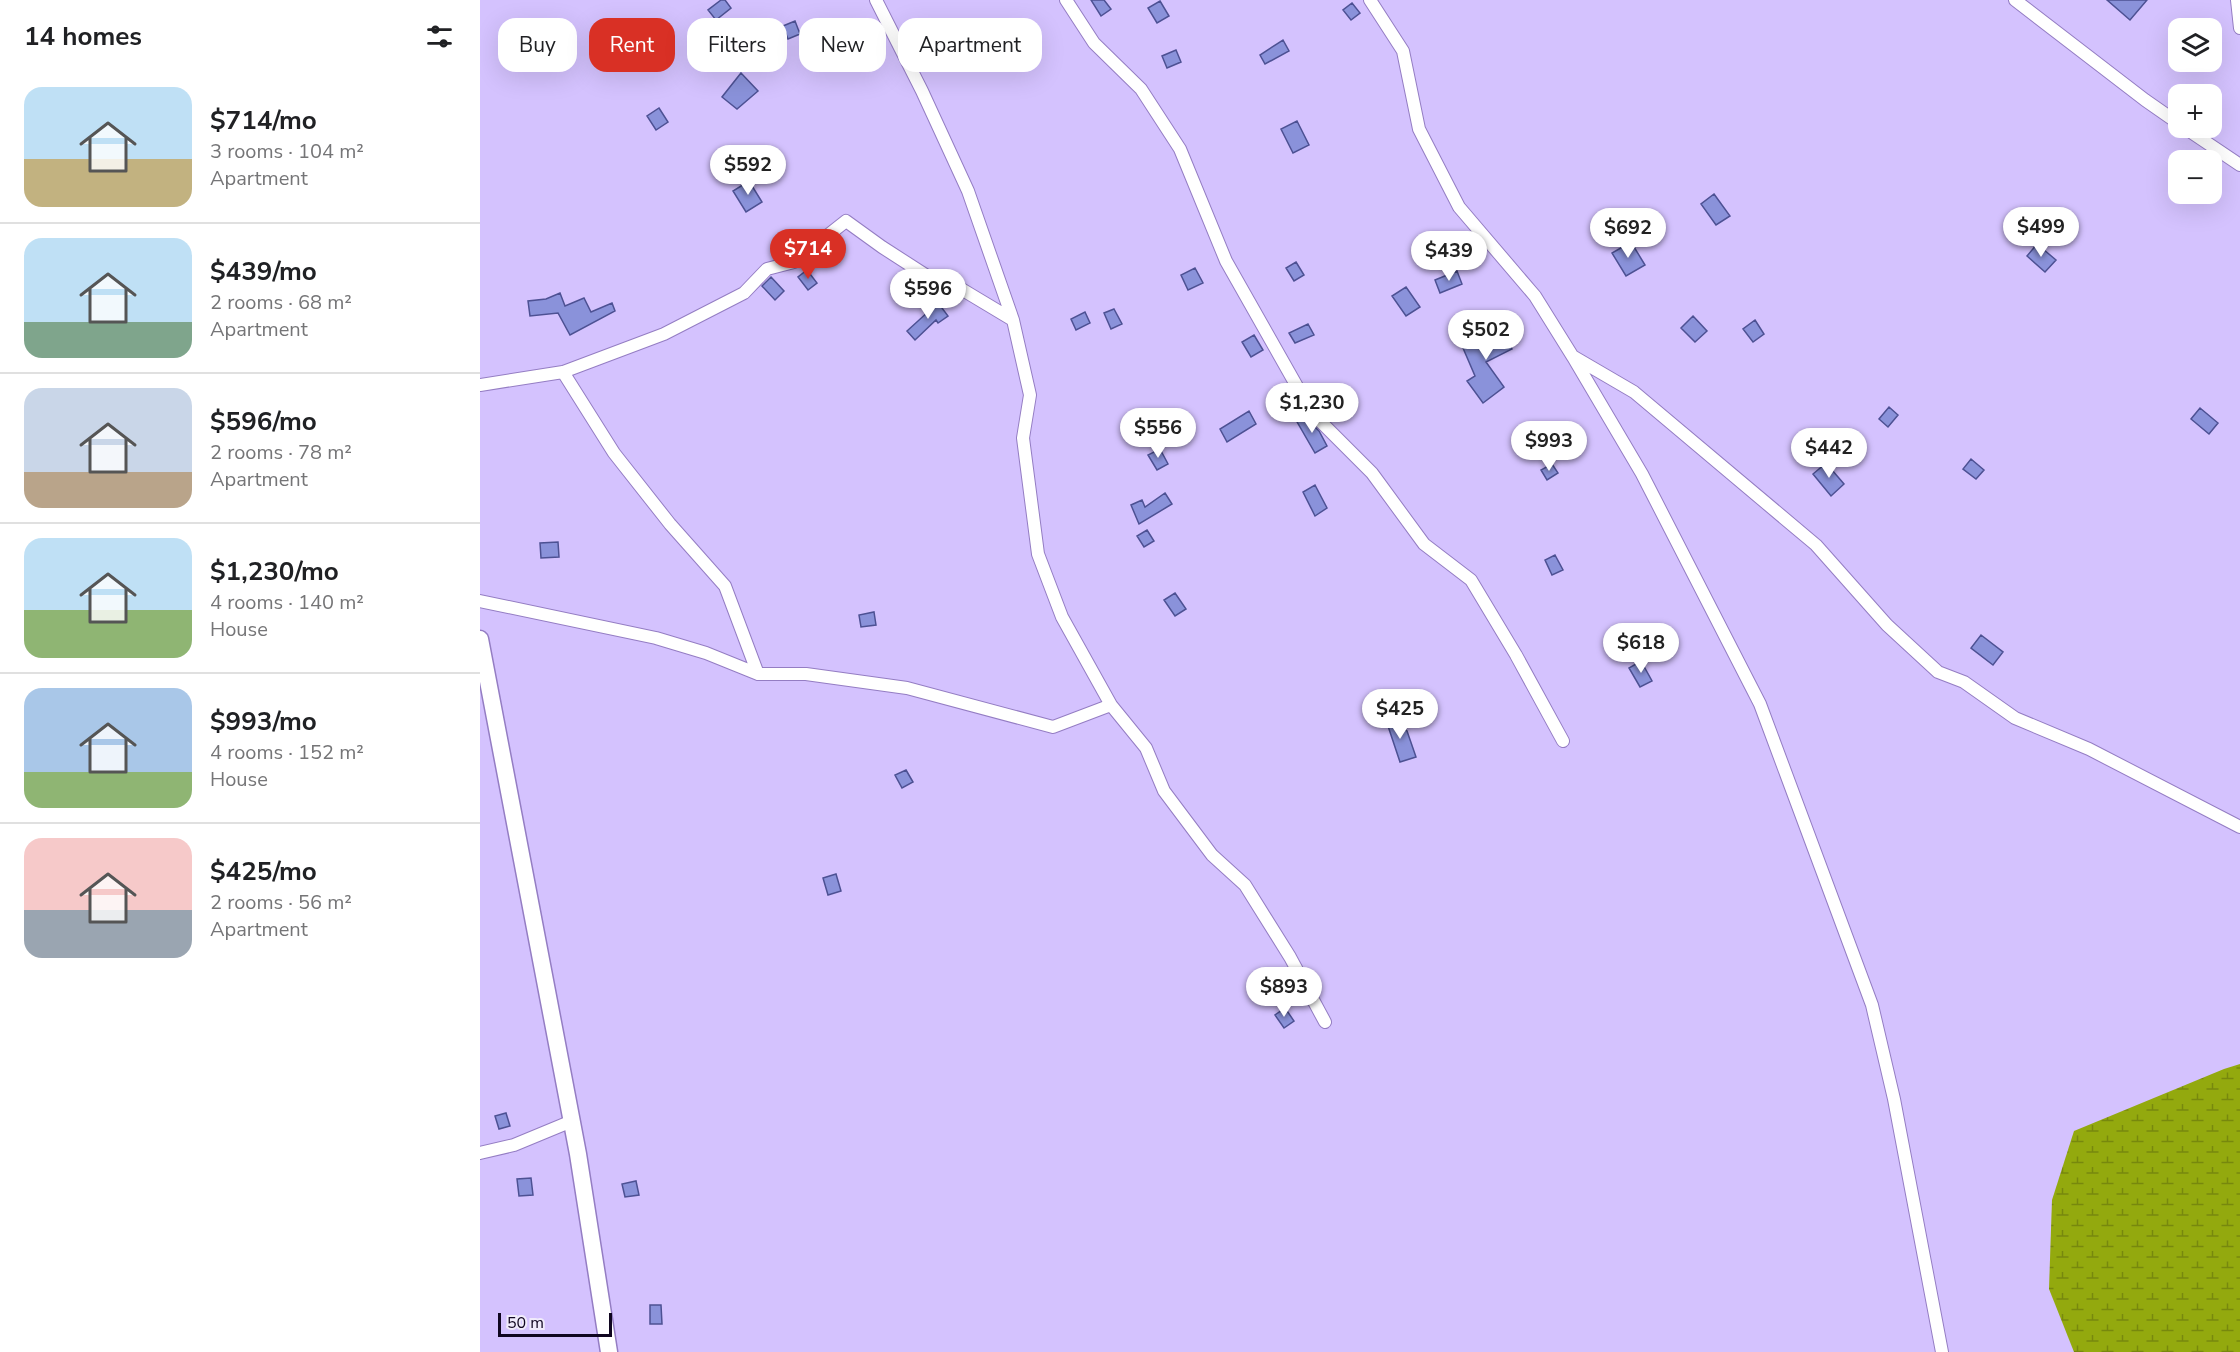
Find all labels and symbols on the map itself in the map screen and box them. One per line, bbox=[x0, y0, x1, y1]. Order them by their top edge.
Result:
pin: $592 bbox=[712, 145, 784, 196]
pin: $499 bbox=[2005, 207, 2077, 258]
pin: $692 bbox=[1592, 208, 1664, 259]
pin: $714 bbox=[772, 229, 844, 280]
pin: $439 bbox=[1413, 231, 1485, 282]
pin: $596 bbox=[892, 269, 964, 320]
pin: $502 bbox=[1450, 310, 1522, 361]
pin: $1,230 bbox=[1263, 383, 1361, 434]
pin: $556 bbox=[1122, 408, 1194, 459]
pin: $993 bbox=[1513, 421, 1585, 472]
pin: $442 bbox=[1793, 428, 1865, 479]
pin: $618 bbox=[1605, 623, 1677, 674]
pin: $425 bbox=[1364, 689, 1436, 740]
pin: $893 bbox=[1248, 967, 1320, 1018]
scale bar bbox=[498, 1310, 612, 1338]

